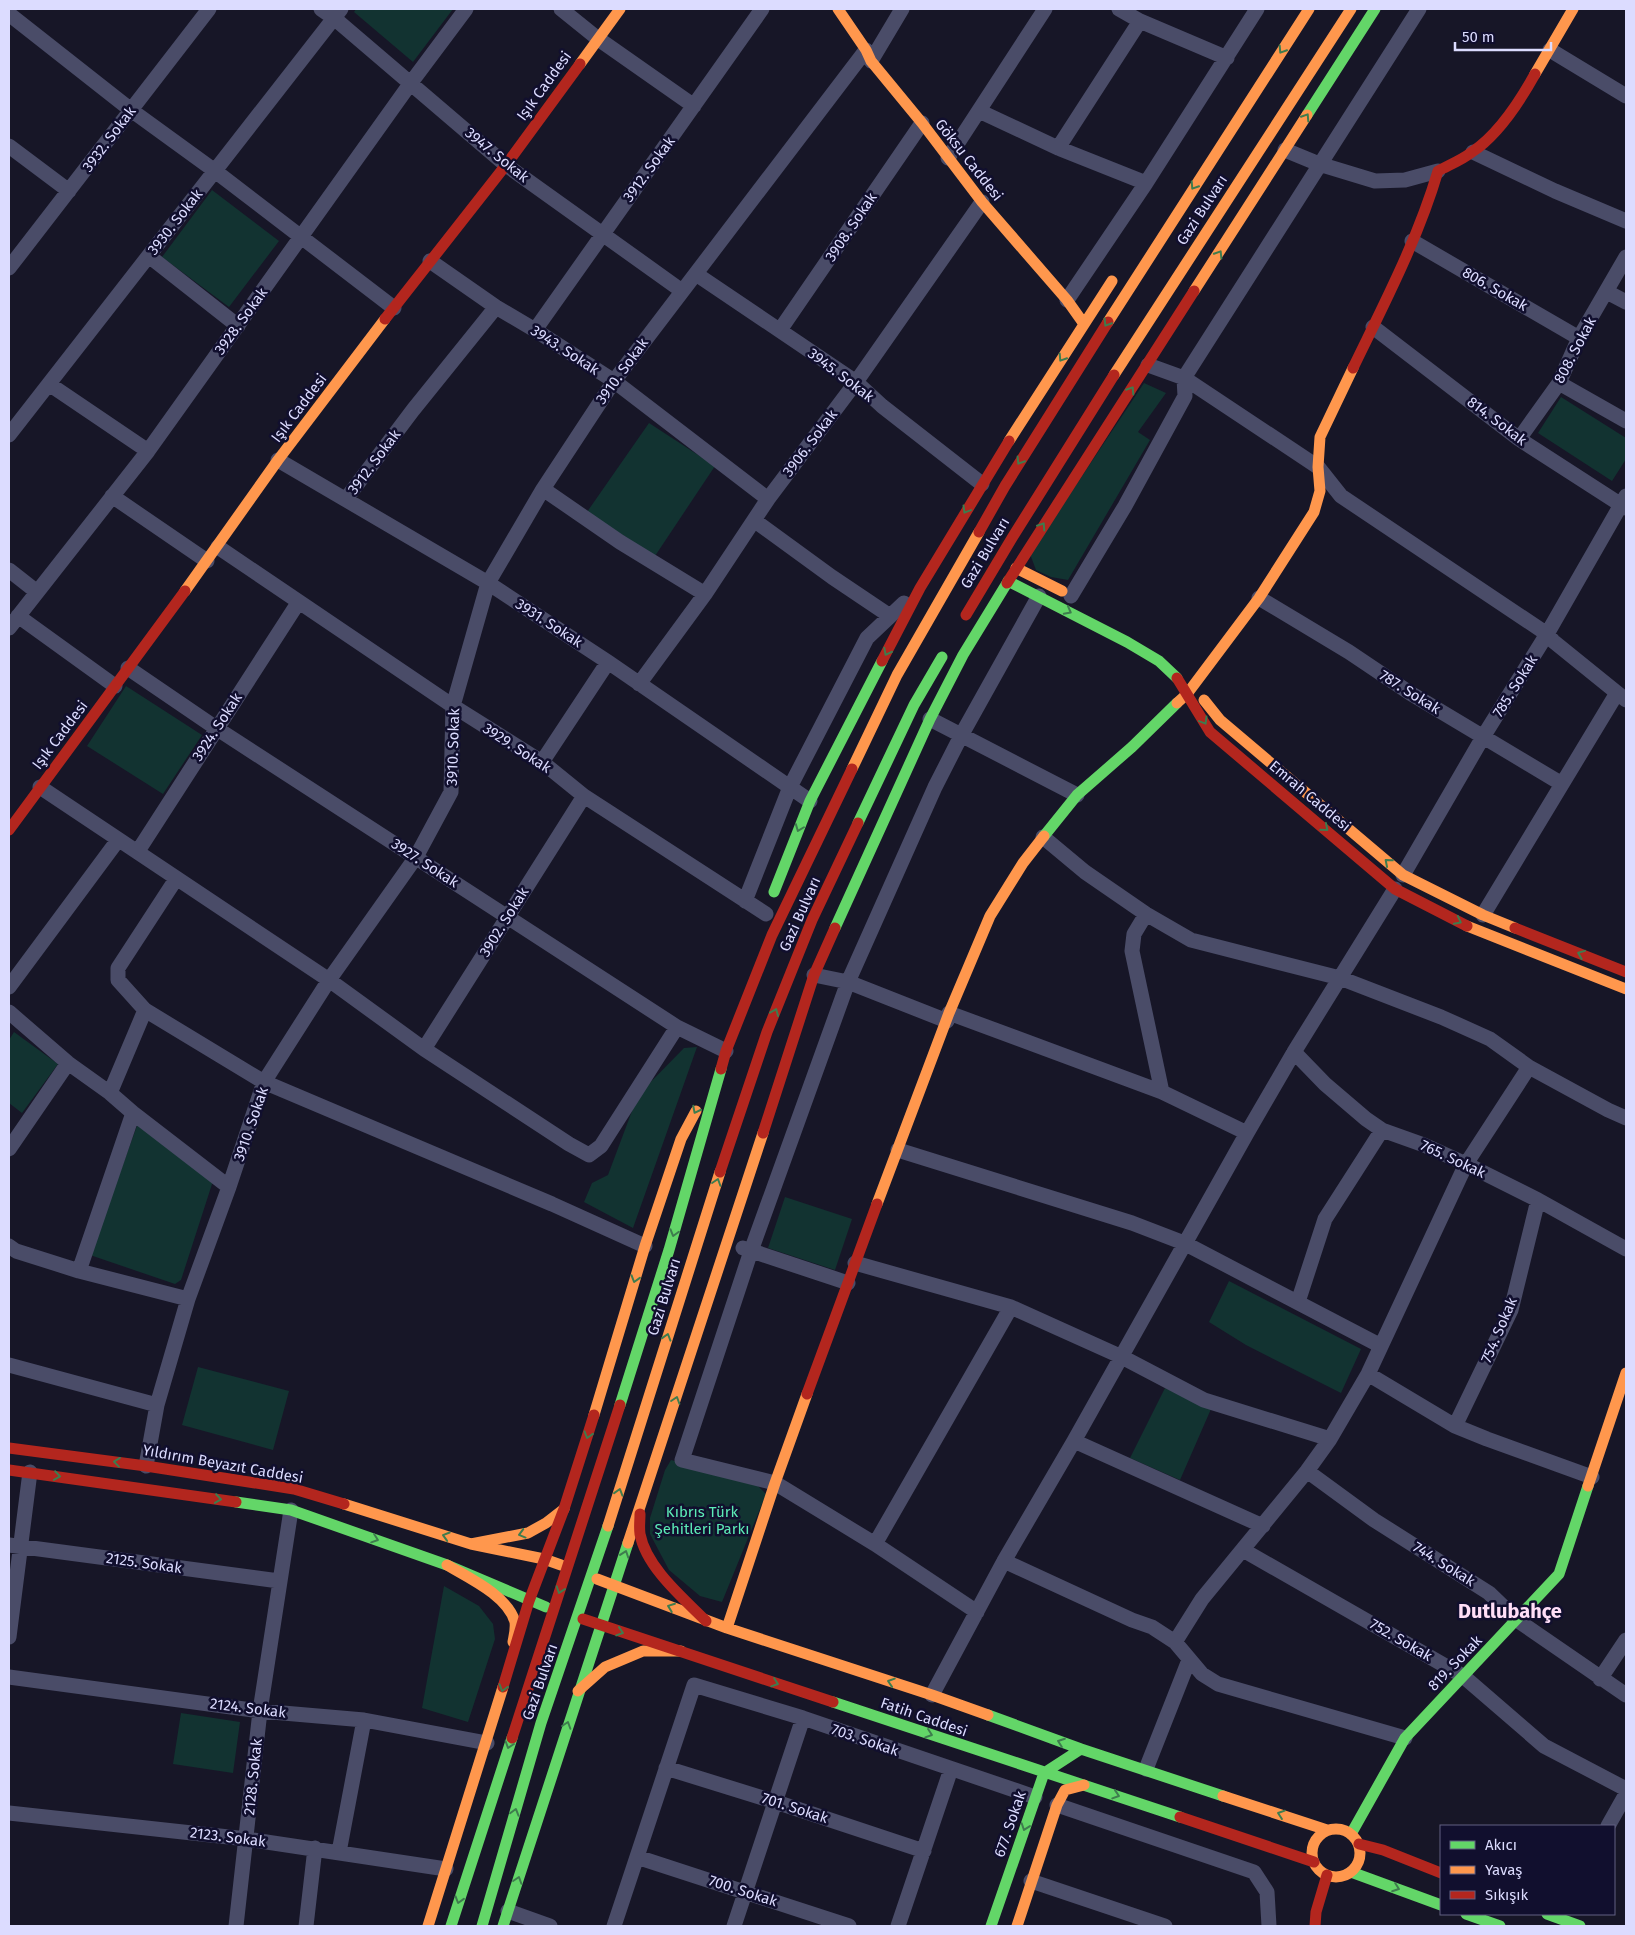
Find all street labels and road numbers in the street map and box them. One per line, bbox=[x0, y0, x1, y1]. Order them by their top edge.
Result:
street label: Işık Caddesi bbox=[513, 48, 575, 124]
street label: 3932. Sokak bbox=[79, 102, 140, 175]
street label: Göksu Caddesi bbox=[931, 115, 1007, 205]
street label: 3947. Sokak bbox=[461, 124, 533, 186]
street label: 3912. Sokak bbox=[619, 132, 679, 205]
street label: Gazi Bulvarı bbox=[1173, 172, 1231, 248]
street label: 3930. Sokak bbox=[144, 185, 206, 258]
street label: 3908. Sokak bbox=[821, 189, 881, 265]
street label: 806. Sokak bbox=[1459, 263, 1531, 315]
street label: 3928. Sokak bbox=[211, 284, 271, 358]
street label: 808. Sokak bbox=[1550, 313, 1600, 386]
street label: 3943. Sokak bbox=[527, 321, 603, 379]
street label: 3910. Sokak bbox=[592, 334, 652, 408]
street label: 3945. Sokak bbox=[804, 344, 878, 406]
street label: Işık Caddesi bbox=[267, 370, 331, 446]
street label: 814. Sokak bbox=[1464, 393, 1531, 449]
street label: 3906. Sokak bbox=[779, 406, 841, 480]
street label: 3912. Sokak bbox=[344, 426, 404, 498]
street label: Gazi Bulvarı bbox=[957, 514, 1013, 592]
street label: 3931. Sokak bbox=[512, 595, 586, 651]
street label: 785. Sokak bbox=[1489, 651, 1541, 720]
street label: 787. Sokak bbox=[1376, 666, 1444, 718]
street label: 3924. Sokak bbox=[188, 689, 246, 764]
street label: Işık Caddesi bbox=[28, 697, 92, 773]
street label: 3910. Sokak bbox=[443, 708, 463, 786]
street label: 3929. Sokak bbox=[479, 719, 555, 777]
street label: Emrah Caddesi bbox=[1266, 757, 1354, 835]
street label: 3927. Sokak bbox=[388, 835, 462, 892]
street label: Gazi Bulvarı bbox=[776, 874, 824, 954]
street label: 3902. Sokak bbox=[476, 884, 533, 960]
street label: 3910. Sokak bbox=[230, 1084, 272, 1164]
street label: 765. Sokak bbox=[1418, 1136, 1489, 1182]
street label: Gazi Bulvarı bbox=[644, 1256, 684, 1338]
street label: 754. Sokak bbox=[1477, 1294, 1521, 1366]
street label: Yıldırım Beyazıt Caddesi bbox=[141, 1441, 305, 1487]
street label: 744. Sokak bbox=[1410, 1538, 1479, 1590]
street label: 2125. Sokak bbox=[105, 1549, 183, 1577]
street label: 752. Sokak bbox=[1367, 1615, 1436, 1665]
street label: 819. Sokak bbox=[1424, 1631, 1486, 1694]
street label: Gazi Bulvarı bbox=[518, 1641, 562, 1723]
street label: 2124. Sokak bbox=[209, 1694, 287, 1722]
street label: Fatih Caddesi bbox=[878, 1694, 970, 1740]
street label: 703. Sokak bbox=[829, 1720, 901, 1760]
street label: 2128. Sokak bbox=[240, 1737, 266, 1816]
street label: 677. Sokak bbox=[990, 1788, 1030, 1859]
street label: 701. Sokak bbox=[760, 1789, 831, 1827]
street label: 2123. Sokak bbox=[189, 1823, 267, 1851]
street label: 700. Sokak bbox=[706, 1871, 780, 1911]

